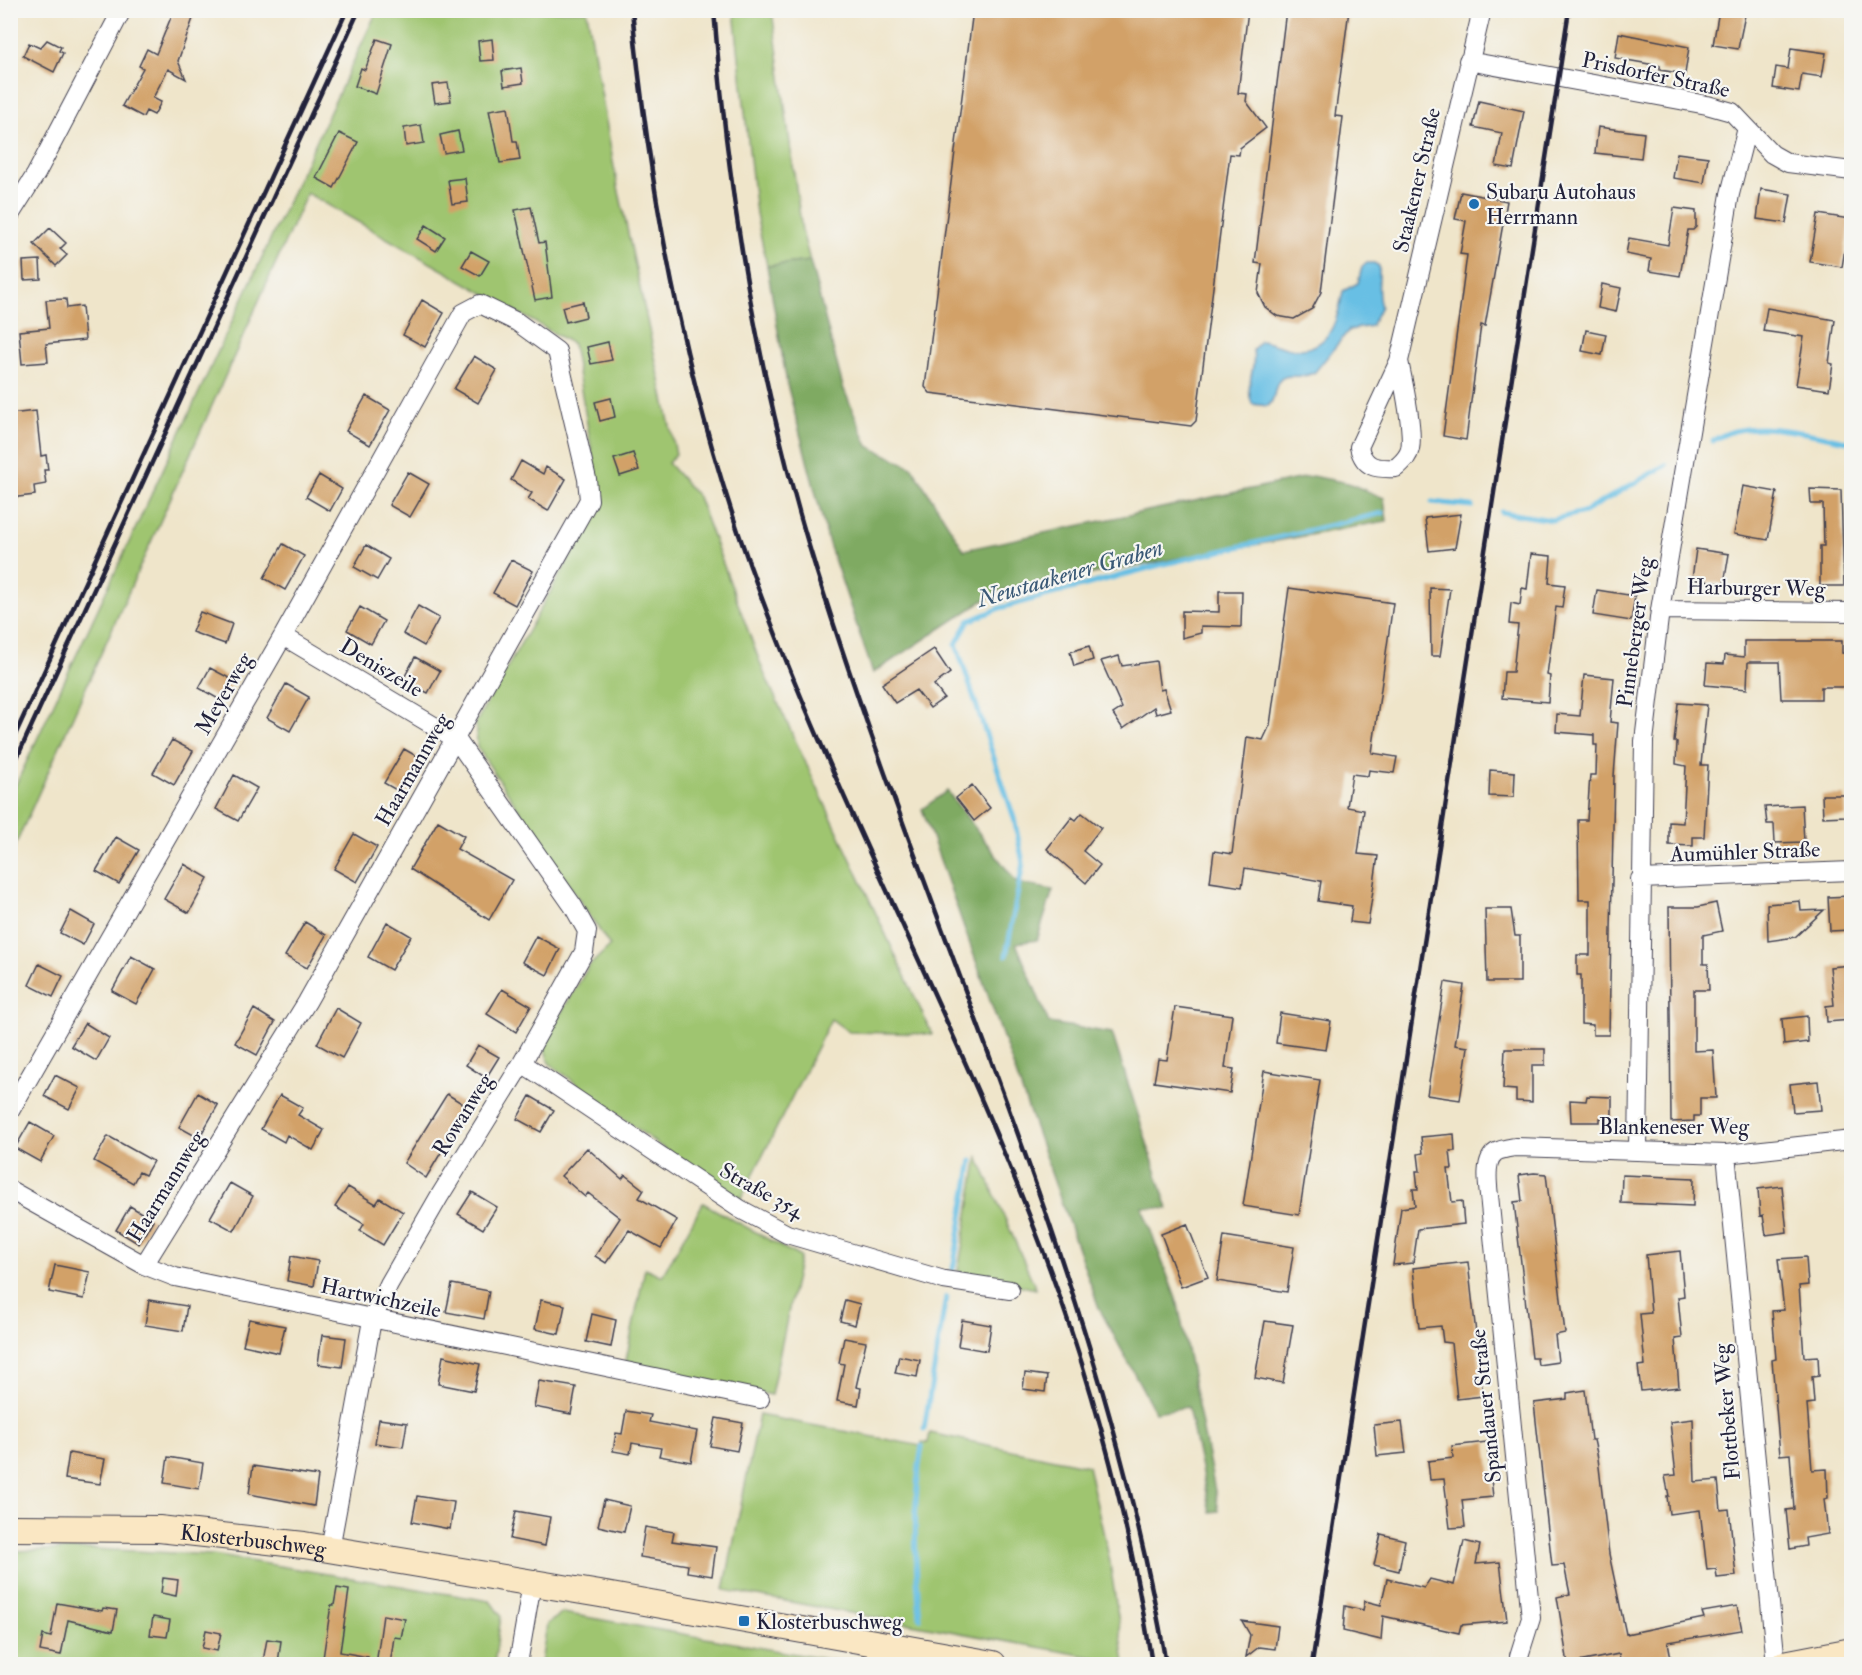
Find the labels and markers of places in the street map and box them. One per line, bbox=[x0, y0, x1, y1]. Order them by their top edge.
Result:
place label: Subaru Autohaus Herrmann bbox=[1486, 178, 1636, 231]
marker: Subaru Autohaus Herrmann bbox=[1467, 197, 1481, 211]
place label: Klosterbuschweg bbox=[756, 1608, 904, 1636]
marker: Klosterbuschweg bbox=[737, 1614, 751, 1628]

